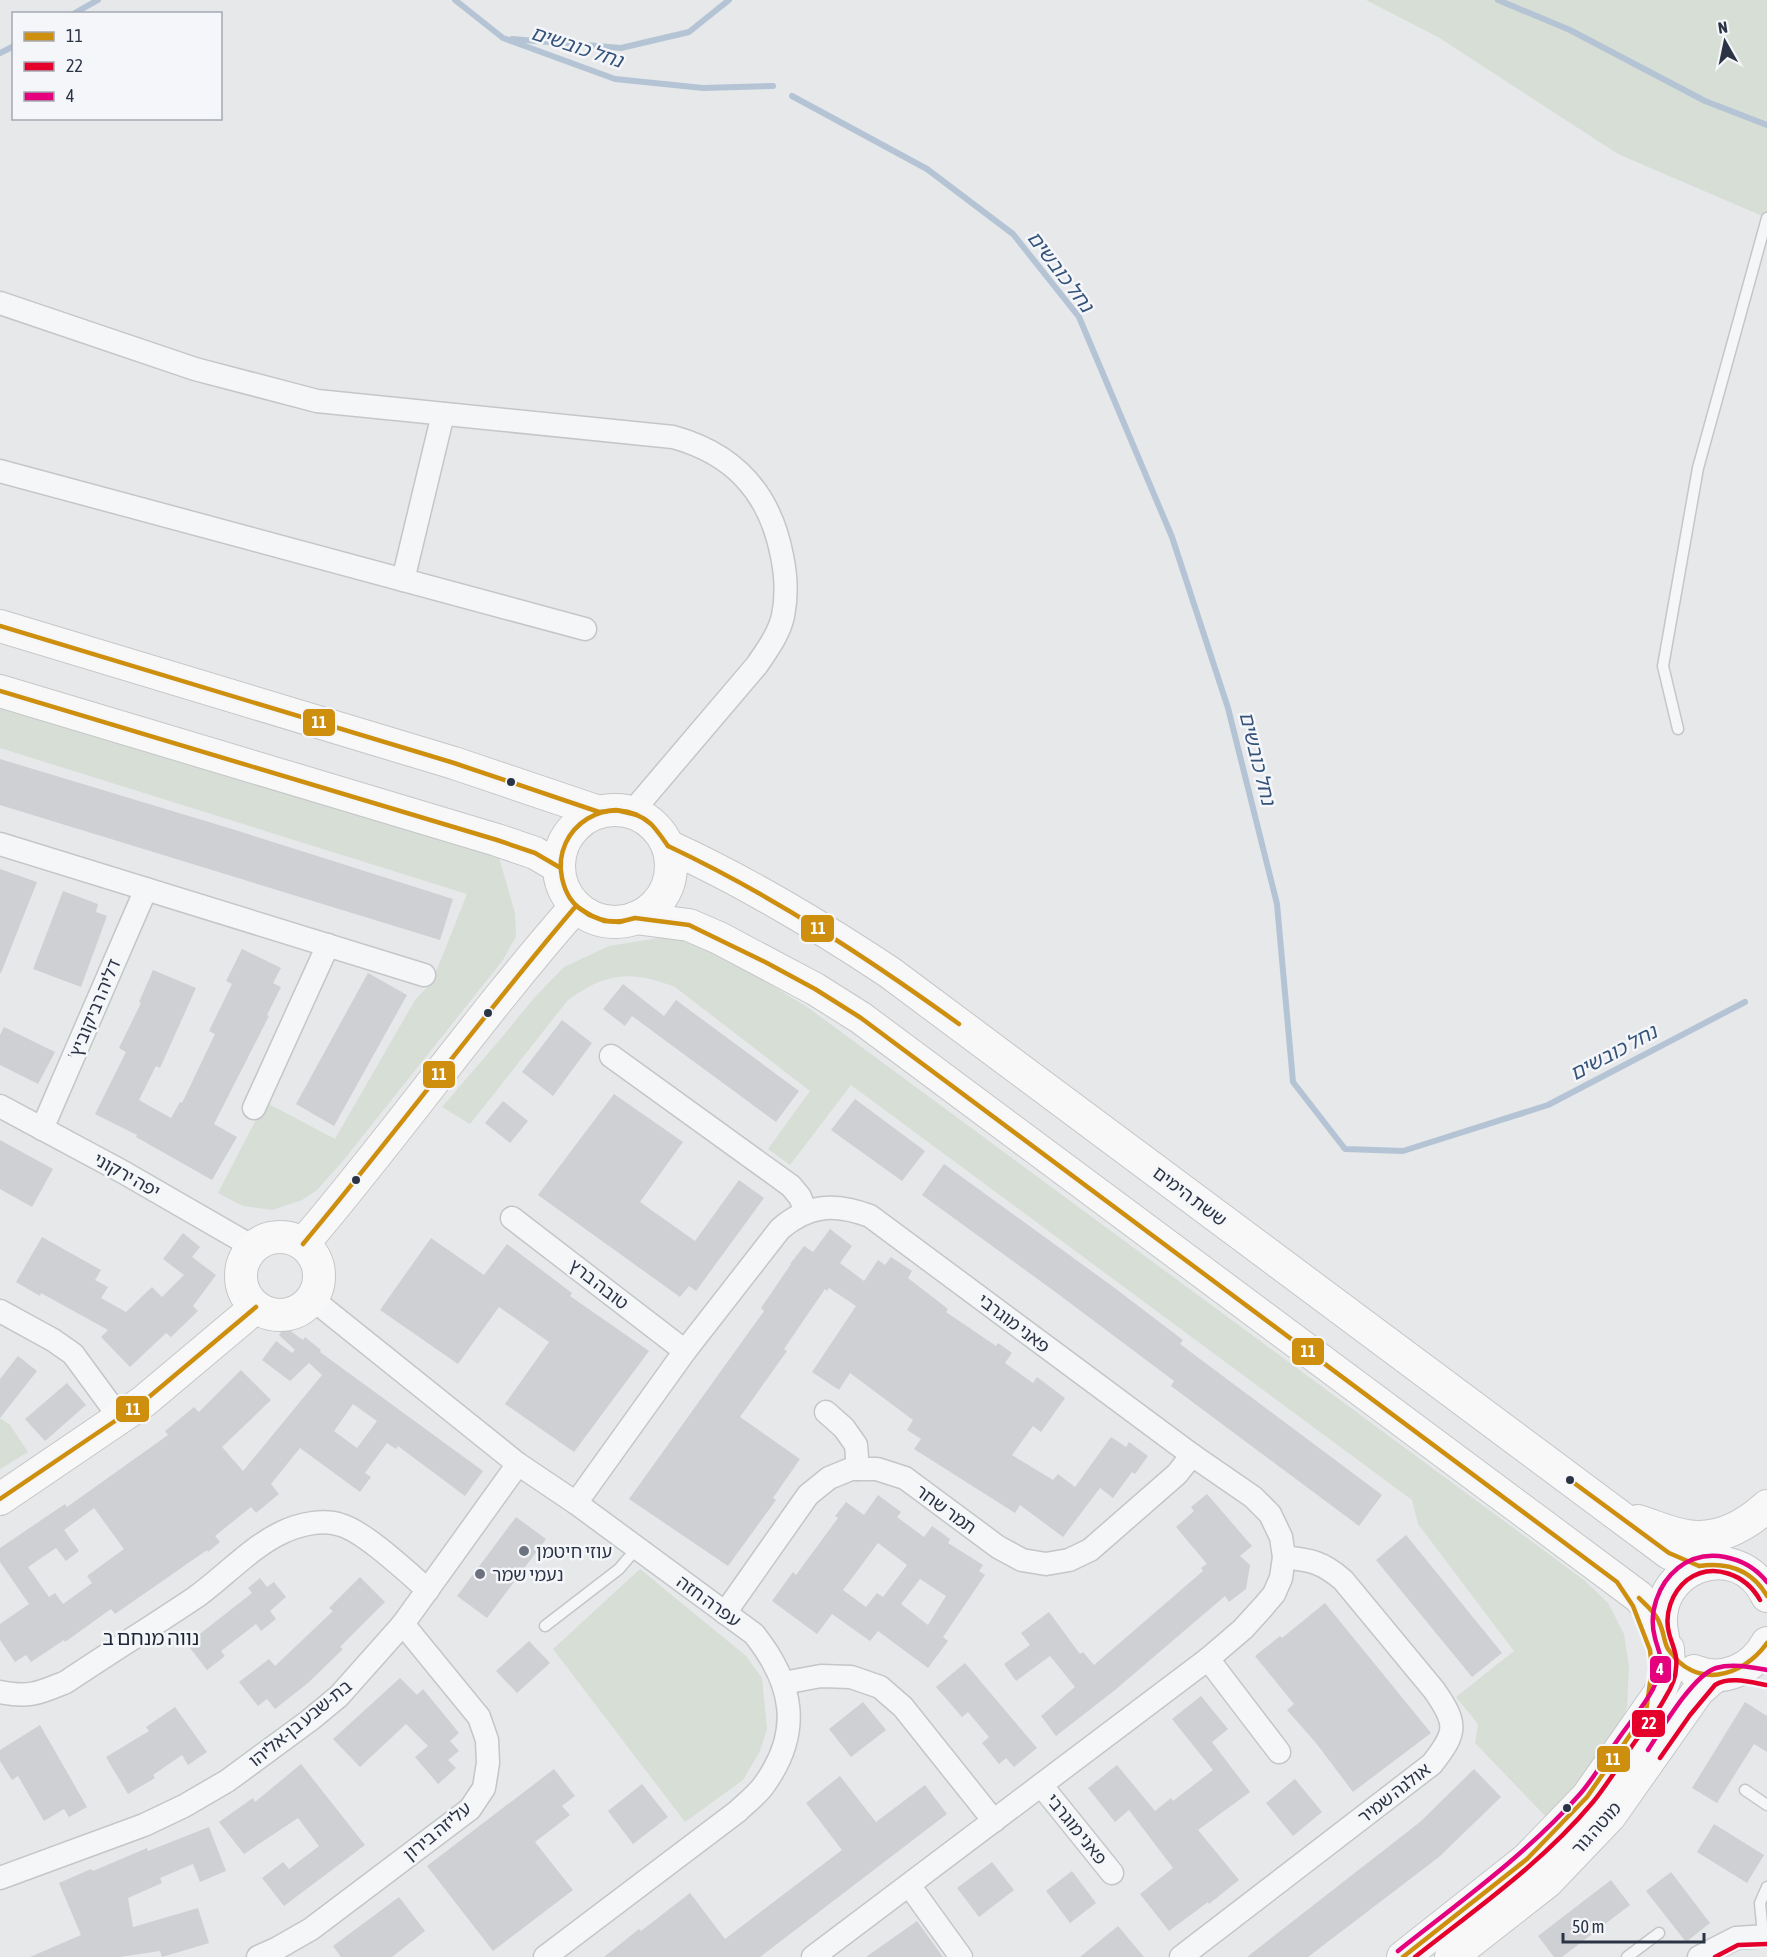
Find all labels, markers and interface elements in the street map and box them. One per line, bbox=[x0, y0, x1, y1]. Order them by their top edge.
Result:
legend bbox=[12, 12, 222, 120]
north arrow bbox=[1695, 12, 1755, 72]
text: N bbox=[1717, 18, 1729, 37]
water label: נחל כובשים bbox=[528, 20, 627, 72]
text: 11 bbox=[66, 25, 83, 46]
text: 22 bbox=[66, 55, 83, 76]
text: 4 bbox=[66, 85, 74, 106]
water label: נחל כובשים bbox=[1023, 226, 1100, 317]
line badge: 11 bbox=[302, 708, 336, 737]
water label: נחל כובשים bbox=[1235, 709, 1281, 808]
text: 11 bbox=[311, 713, 327, 731]
unlabelled marker bbox=[505, 776, 517, 788]
line badge: 11 bbox=[800, 914, 835, 943]
text: 11 bbox=[810, 919, 826, 937]
street label: 'דליה רביקוביץ bbox=[63, 956, 125, 1062]
unlabelled marker bbox=[482, 1007, 494, 1019]
water label: נחל כובשים bbox=[1566, 1019, 1662, 1085]
line badge: 11 bbox=[422, 1060, 456, 1089]
text: 11 bbox=[431, 1065, 447, 1083]
street label: יפה ירקוני bbox=[90, 1148, 164, 1202]
street label: ששת הימים bbox=[1149, 1162, 1231, 1230]
unlabelled marker bbox=[350, 1174, 362, 1186]
street label: טובה ברץ bbox=[565, 1254, 633, 1314]
street label: פאני מוגרבי bbox=[974, 1289, 1054, 1357]
line badge: 11 bbox=[1291, 1337, 1325, 1366]
text: 11 bbox=[1300, 1342, 1316, 1360]
line badge: 11 bbox=[115, 1395, 150, 1423]
text: 11 bbox=[125, 1400, 141, 1418]
unlabelled marker bbox=[1564, 1474, 1576, 1486]
street label: תמר שחר bbox=[912, 1480, 980, 1538]
place label: עוזי חיטמן bbox=[536, 1541, 612, 1562]
marker: עוזי חיטמן bbox=[517, 1544, 531, 1558]
place label: נעמי שמר bbox=[492, 1564, 564, 1585]
marker: נעמי שמר bbox=[473, 1567, 487, 1581]
street label: עפרה חזה bbox=[673, 1571, 745, 1631]
district label: נווה מנחם ב bbox=[103, 1626, 199, 1649]
line badge: 4 bbox=[1649, 1655, 1672, 1684]
text: 4 bbox=[1655, 1660, 1664, 1678]
street label: בת-שבע בן-אליהו bbox=[244, 1675, 356, 1771]
line badge: 22 bbox=[1631, 1709, 1666, 1738]
text: 22 bbox=[1641, 1714, 1657, 1732]
line badge: 11 bbox=[1596, 1745, 1631, 1773]
text: 11 bbox=[1605, 1750, 1621, 1768]
street label: אולגה שמיר bbox=[1354, 1758, 1434, 1828]
street label: פאני מוגרבי bbox=[1042, 1789, 1112, 1869]
street label: עליזה בירון bbox=[399, 1797, 475, 1865]
street label: מוטה גור bbox=[1567, 1797, 1625, 1859]
unlabelled marker bbox=[1561, 1802, 1573, 1814]
scale bar bbox=[1563, 1906, 1704, 1944]
text: 50 m bbox=[1572, 1916, 1604, 1937]

